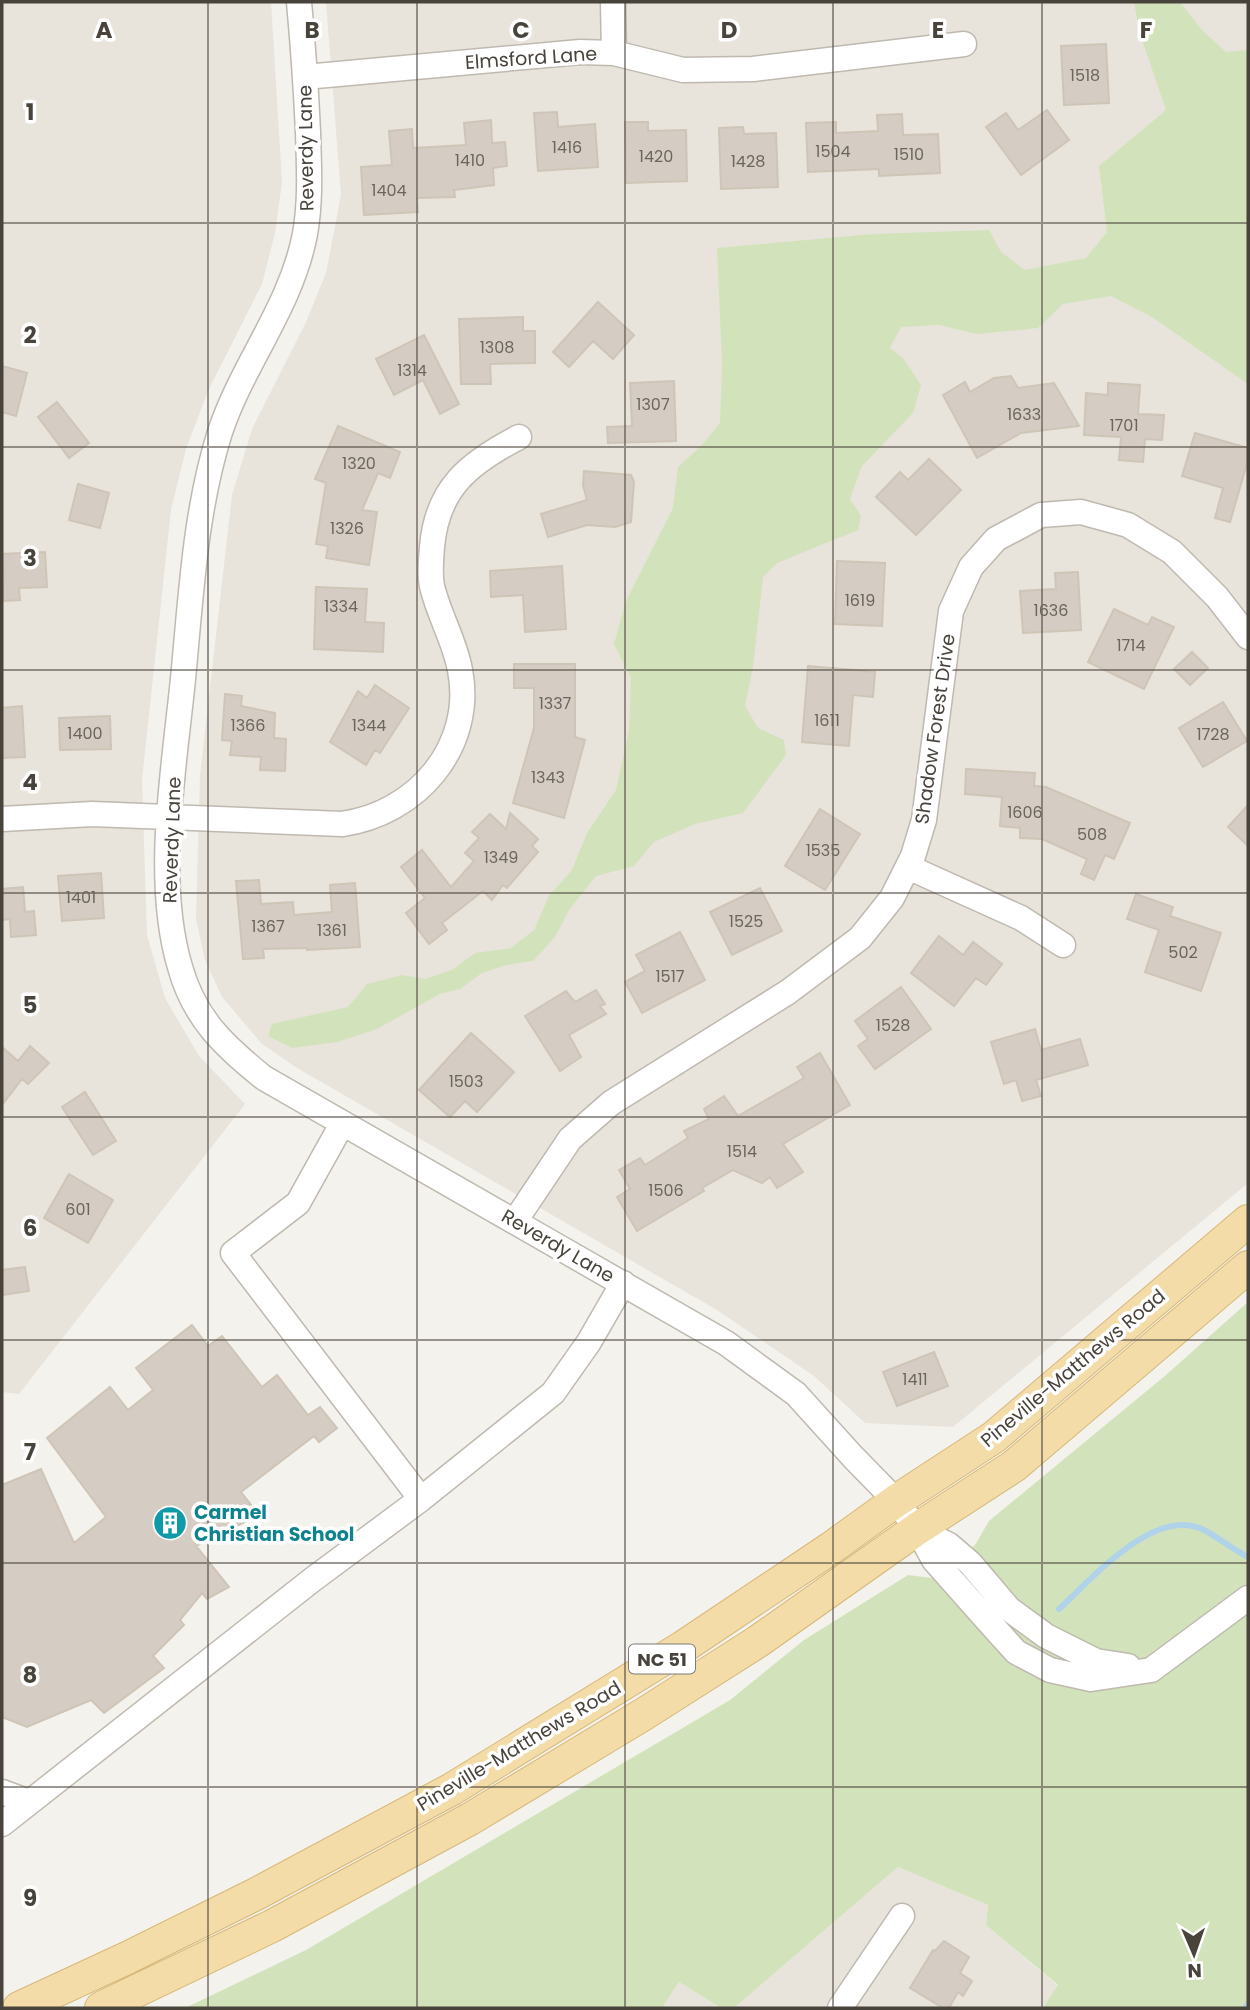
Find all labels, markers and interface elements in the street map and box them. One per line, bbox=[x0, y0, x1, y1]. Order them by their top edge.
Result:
text: A bbox=[96, 14, 113, 46]
text: B bbox=[304, 14, 320, 46]
text: C bbox=[512, 14, 530, 46]
text: D bbox=[721, 14, 737, 46]
text: E bbox=[932, 14, 944, 46]
text: F bbox=[1140, 14, 1152, 46]
street label: Elmsford Lane bbox=[464, 40, 598, 76]
house number: 1518 bbox=[1070, 64, 1100, 87]
street label: Reverdy Lane bbox=[291, 85, 321, 211]
text: 1 bbox=[26, 96, 34, 128]
house number: 1416 bbox=[552, 136, 582, 159]
house number: 1504 bbox=[815, 140, 851, 163]
house number: 1510 bbox=[894, 143, 924, 166]
house number: 1420 bbox=[639, 145, 673, 168]
house number: 1410 bbox=[455, 149, 485, 172]
house number: 1428 bbox=[731, 150, 765, 173]
house number: 1404 bbox=[371, 179, 407, 202]
text: 2 bbox=[23, 319, 37, 351]
house number: 1308 bbox=[480, 336, 514, 359]
house number: 1314 bbox=[397, 359, 427, 382]
house number: 1307 bbox=[636, 393, 670, 416]
house number: 1633 bbox=[1007, 403, 1041, 426]
house number: 1701 bbox=[1109, 414, 1139, 437]
house number: 1320 bbox=[342, 452, 376, 475]
house number: 1326 bbox=[330, 517, 364, 540]
text: 3 bbox=[23, 542, 37, 574]
house number: 1619 bbox=[845, 589, 875, 612]
house number: 1334 bbox=[324, 595, 358, 618]
house number: 1636 bbox=[1034, 599, 1068, 622]
street label: Shadow Forest Drive bbox=[908, 632, 962, 826]
house number: 1714 bbox=[1116, 634, 1146, 657]
house number: 1337 bbox=[539, 692, 572, 715]
house number: 1611 bbox=[814, 709, 840, 732]
house number: 1366 bbox=[231, 714, 265, 737]
house number: 1344 bbox=[352, 714, 386, 737]
house number: 1400 bbox=[67, 722, 103, 745]
house number: 1728 bbox=[1196, 723, 1230, 746]
text: 4 bbox=[22, 766, 38, 798]
house number: 1343 bbox=[531, 766, 565, 789]
street label: Reverdy Lane bbox=[156, 776, 188, 904]
house number: 1606 bbox=[1007, 801, 1043, 824]
house number: 508 bbox=[1077, 823, 1107, 846]
house number: 1535 bbox=[806, 839, 840, 862]
house number: 1349 bbox=[484, 846, 518, 869]
house number: 1401 bbox=[66, 886, 96, 909]
house number: 1525 bbox=[729, 910, 763, 933]
house number: 1367 bbox=[251, 915, 285, 938]
house number: 1361 bbox=[317, 919, 347, 942]
house number: 502 bbox=[1168, 941, 1198, 964]
house number: 1517 bbox=[655, 965, 685, 988]
text: 5 bbox=[23, 989, 37, 1021]
house number: 1528 bbox=[876, 1014, 910, 1037]
house number: 1503 bbox=[449, 1070, 483, 1093]
house number: 1514 bbox=[727, 1140, 757, 1163]
house number: 1506 bbox=[648, 1179, 684, 1202]
house number: 601 bbox=[65, 1198, 91, 1221]
street label: Reverdy Lane bbox=[496, 1203, 620, 1289]
text: 6 bbox=[23, 1212, 37, 1244]
street label: Pineville-Matthews Road bbox=[975, 1283, 1171, 1453]
house number: 1411 bbox=[902, 1368, 928, 1391]
text: 7 bbox=[24, 1436, 36, 1468]
place label: Carmel Christian School bbox=[194, 1499, 354, 1548]
building icon: Carmel Christian School bbox=[151, 1504, 189, 1542]
road number: NC 51 bbox=[629, 1644, 695, 1674]
text: 8 bbox=[23, 1659, 37, 1691]
street label: Pineville-Matthews Road bbox=[412, 1674, 626, 1818]
text: 9 bbox=[23, 1882, 37, 1914]
north arrow bbox=[1159, 1919, 1229, 1989]
text: N bbox=[1187, 1957, 1202, 1984]

